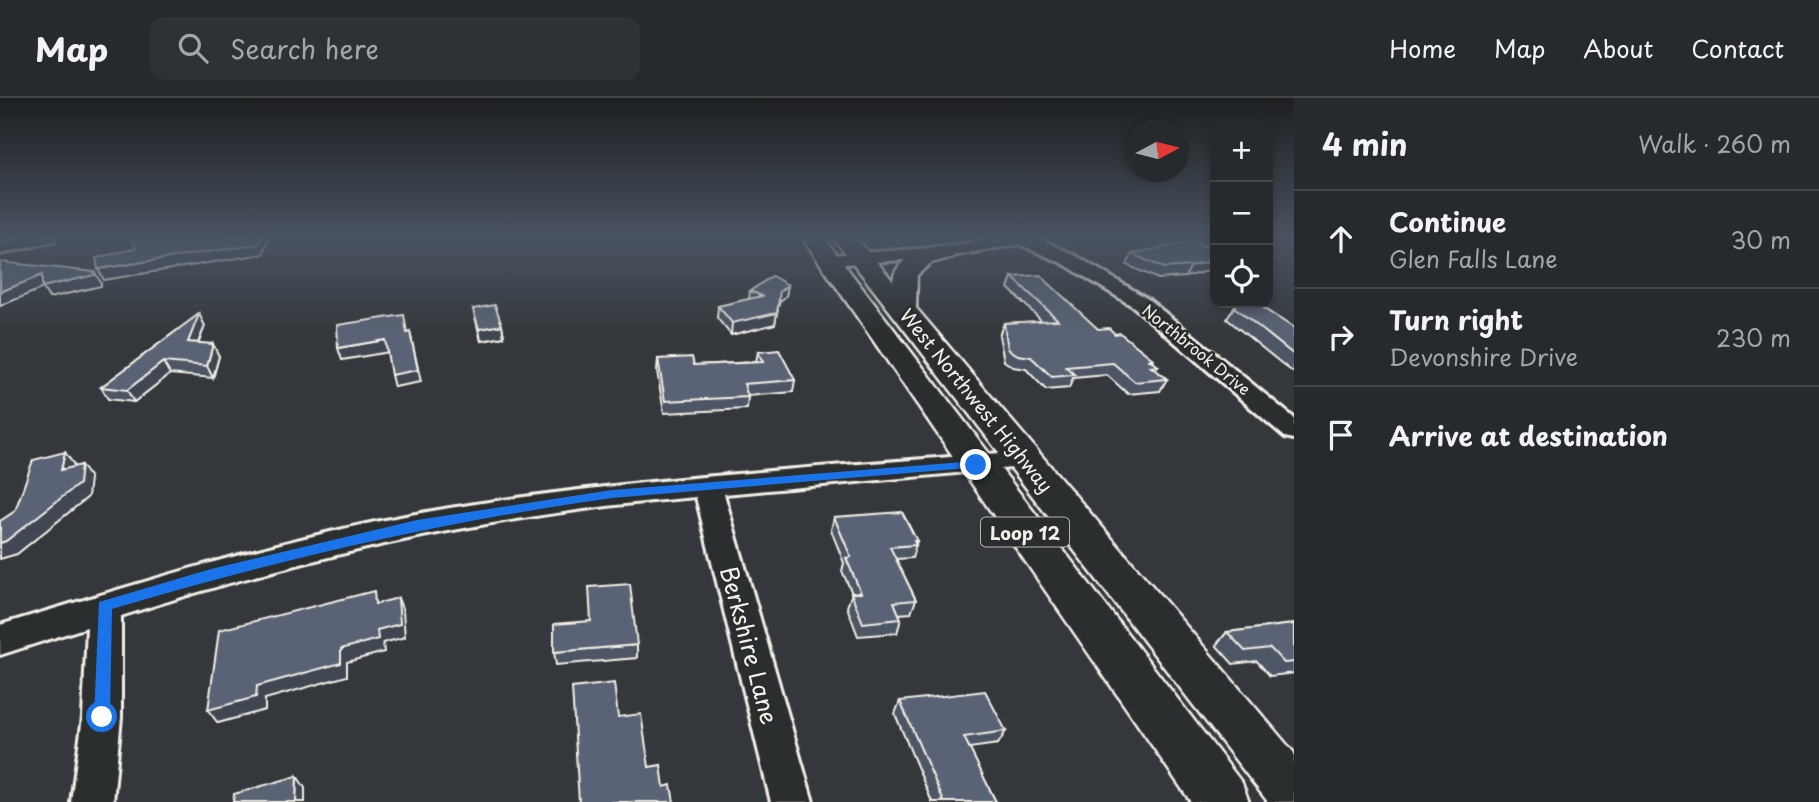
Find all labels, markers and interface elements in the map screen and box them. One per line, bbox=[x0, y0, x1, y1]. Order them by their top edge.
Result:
search box bbox=[150, 17, 640, 80]
text: Map bbox=[35, 23, 108, 73]
icon: search bbox=[174, 29, 212, 67]
text: Search here bbox=[230, 29, 379, 68]
text: Home bbox=[1389, 30, 1456, 66]
text: Map bbox=[1494, 30, 1545, 66]
text: About bbox=[1583, 30, 1653, 66]
text: Contact bbox=[1691, 30, 1784, 66]
north arrow bbox=[1126, 119, 1189, 182]
map controls bbox=[1210, 119, 1273, 308]
button: + bbox=[1210, 119, 1273, 182]
text: 4 min bbox=[1322, 121, 1408, 166]
text: Walk · 260 m bbox=[1638, 126, 1791, 161]
button: − bbox=[1210, 182, 1273, 245]
text: Continue bbox=[1389, 202, 1506, 241]
icon: ahead bbox=[1322, 220, 1360, 258]
text: 30 m bbox=[1730, 222, 1791, 257]
text: Glen Falls Lane bbox=[1389, 241, 1557, 276]
button: locate bbox=[1210, 245, 1273, 308]
street label: Northbrook Drive bbox=[1138, 298, 1256, 400]
text: Turn right bbox=[1389, 300, 1523, 339]
street label: West Northwest Highway bbox=[894, 302, 1060, 498]
icon: right bbox=[1322, 318, 1360, 356]
text: 230 m bbox=[1716, 320, 1791, 355]
text: Devonshire Drive bbox=[1389, 339, 1578, 374]
icon: arrive bbox=[1322, 416, 1360, 454]
text: Arrive at destination bbox=[1389, 416, 1668, 455]
route end bbox=[960, 449, 991, 480]
road number: Loop 12 bbox=[981, 518, 1069, 546]
street label: Berkshire Lane bbox=[712, 562, 788, 728]
route start bbox=[86, 701, 117, 732]

